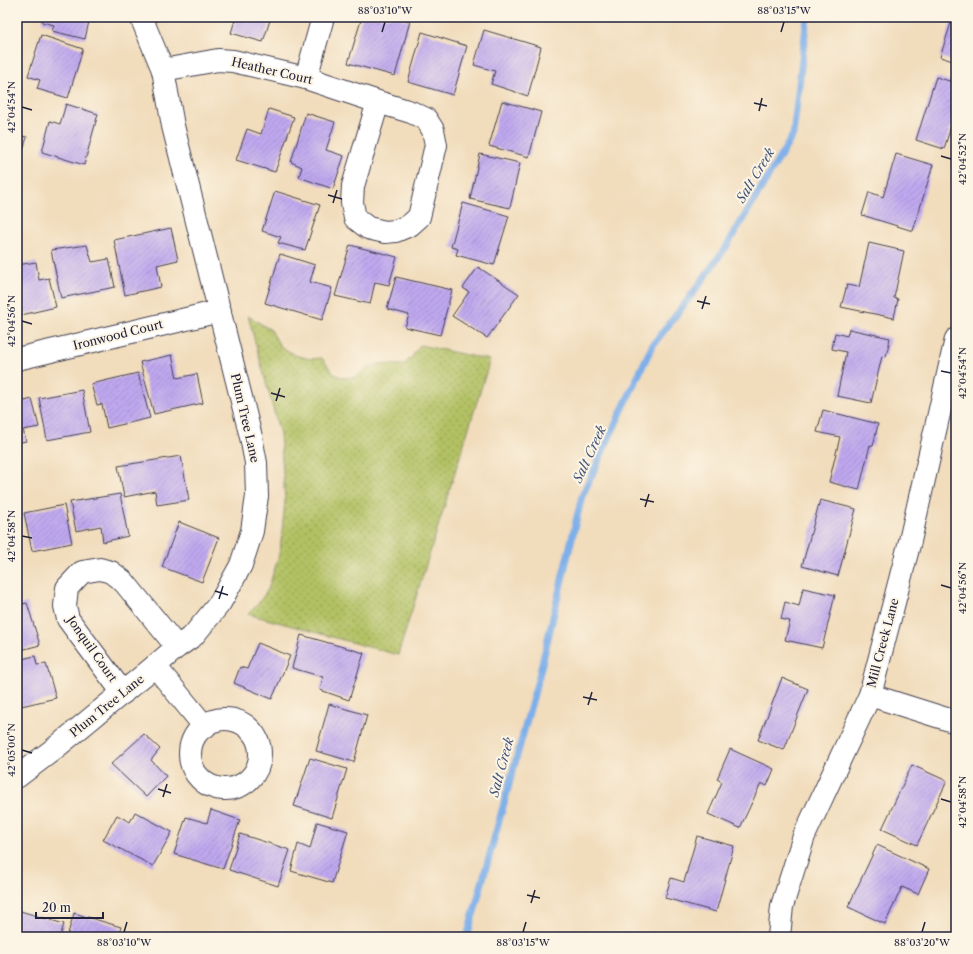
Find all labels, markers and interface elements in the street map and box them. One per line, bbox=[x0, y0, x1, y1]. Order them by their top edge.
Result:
text: 88°03'10"W bbox=[358, 4, 413, 17]
text: 88°03'15"W bbox=[757, 4, 812, 17]
street label: Heather Court bbox=[230, 54, 315, 87]
text: 42°04'54"N bbox=[5, 81, 18, 133]
text: 42°04'52"N bbox=[956, 133, 969, 185]
water label: Salt Creek bbox=[732, 144, 778, 206]
text: 42°04'56"N bbox=[5, 295, 18, 347]
street label: Ironwood Court bbox=[71, 316, 165, 353]
text: 42°04'54"N bbox=[956, 347, 969, 399]
street label: Plum Tree Lane bbox=[228, 372, 263, 464]
water label: Salt Creek bbox=[568, 423, 609, 486]
text: 42°04'58"N bbox=[5, 510, 18, 562]
text: 42°04'56"N bbox=[956, 562, 969, 614]
street label: Mill Creek Lane bbox=[863, 596, 902, 689]
street label: Jonquil Court bbox=[63, 611, 121, 685]
street label: Plum Tree Lane bbox=[67, 671, 147, 740]
text: 42°05'00"N bbox=[5, 723, 18, 777]
water label: Salt Creek bbox=[485, 735, 517, 800]
text: 42°04'58"N bbox=[956, 776, 969, 828]
scale bar bbox=[36, 894, 103, 920]
text: 20 m bbox=[42, 900, 71, 915]
text: 88°03'10"W bbox=[97, 936, 152, 949]
text: 88°03'15"W bbox=[496, 936, 551, 949]
text: 88°03'20"W bbox=[894, 936, 951, 949]

